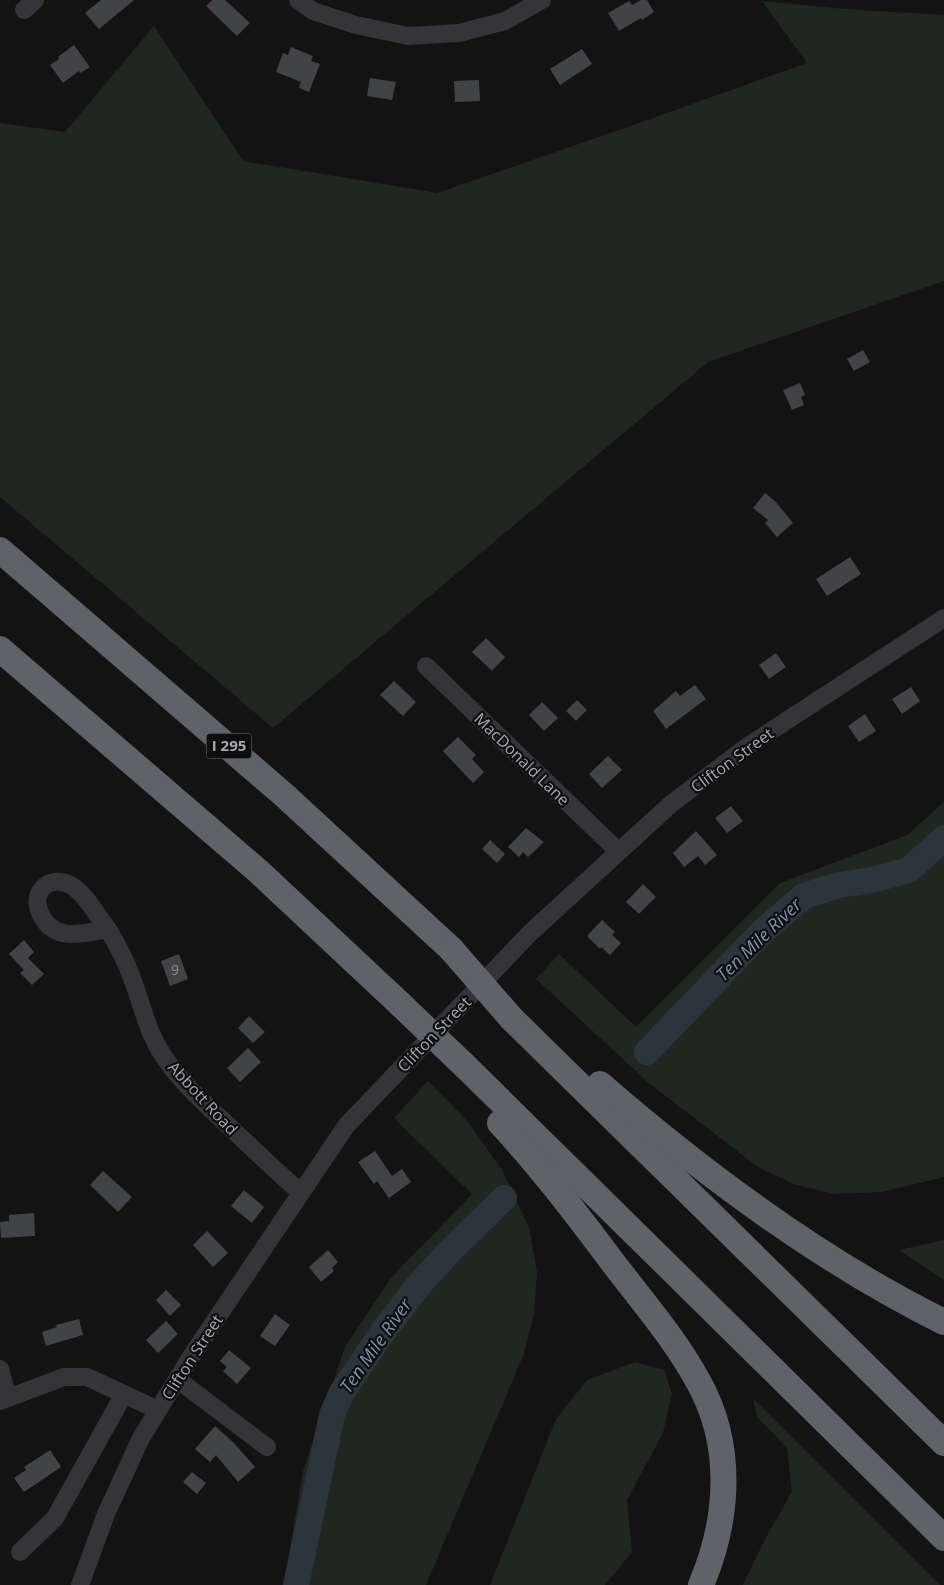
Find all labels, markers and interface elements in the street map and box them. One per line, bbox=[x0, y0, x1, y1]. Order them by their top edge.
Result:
street label: MacDonald Lane bbox=[469, 708, 575, 810]
street label: Clifton Street bbox=[686, 722, 778, 798]
road number: I 295 bbox=[206, 734, 252, 758]
water label: Ten Mile River bbox=[710, 892, 807, 986]
house number: 9 bbox=[171, 960, 179, 979]
street label: Clifton Street bbox=[392, 991, 476, 1077]
street label: Abbott Road bbox=[163, 1056, 243, 1140]
water label: Ten Mile River bbox=[334, 1293, 417, 1397]
street label: Clifton Street bbox=[156, 1310, 228, 1404]

